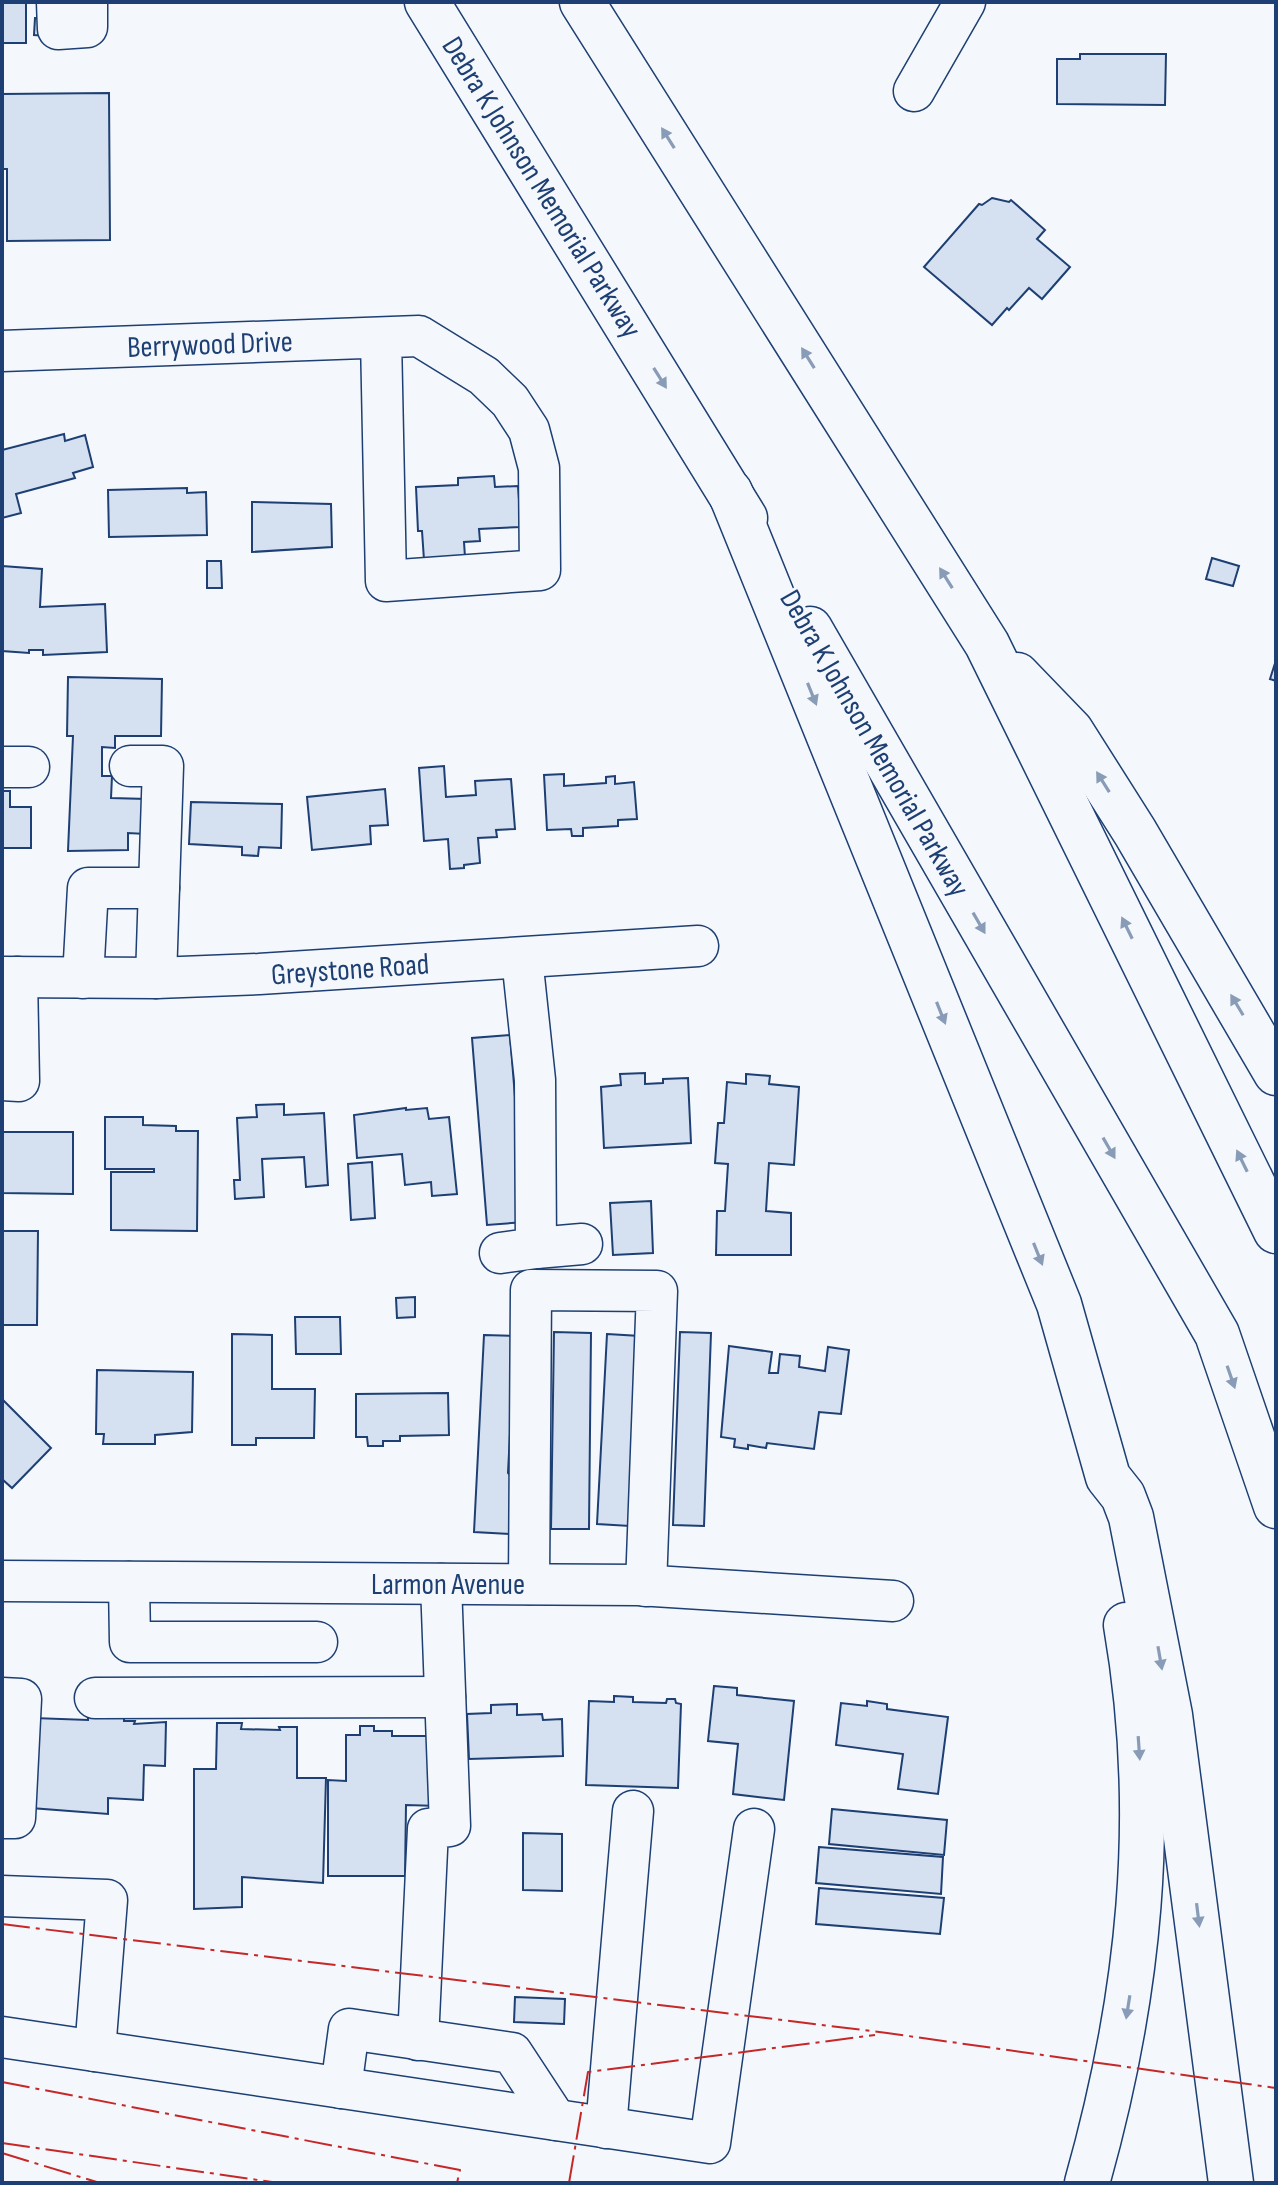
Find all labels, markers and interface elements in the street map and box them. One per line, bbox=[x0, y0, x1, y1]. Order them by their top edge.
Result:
street label: Debra K Johnson Memorial Parkway bbox=[434, 30, 649, 345]
one-way arrow bbox=[661, 128, 676, 149]
street label: Berrywood Drive bbox=[127, 324, 293, 366]
one-way arrow bbox=[802, 347, 816, 369]
one-way arrow bbox=[652, 367, 666, 389]
one-way arrow bbox=[939, 567, 953, 589]
street label: Debra K Johnson Memorial Parkway bbox=[771, 584, 977, 904]
one-way arrow bbox=[805, 682, 818, 706]
one-way arrow bbox=[1097, 771, 1111, 793]
one-way arrow bbox=[972, 912, 986, 934]
one-way arrow bbox=[1120, 916, 1134, 939]
street label: Greystone Road bbox=[270, 947, 430, 993]
one-way arrow bbox=[1230, 994, 1244, 1016]
one-way arrow bbox=[934, 1001, 947, 1025]
one-way arrow bbox=[1102, 1137, 1116, 1159]
one-way arrow bbox=[1235, 1149, 1248, 1172]
one-way arrow bbox=[1032, 1242, 1045, 1266]
one-way arrow bbox=[1226, 1365, 1238, 1389]
street label: Larmon Avenue bbox=[371, 1567, 525, 1603]
one-way arrow bbox=[1155, 1645, 1167, 1670]
one-way arrow bbox=[1133, 1736, 1146, 1761]
one-way arrow bbox=[1192, 1903, 1205, 1928]
one-way arrow bbox=[1121, 1995, 1134, 2020]

